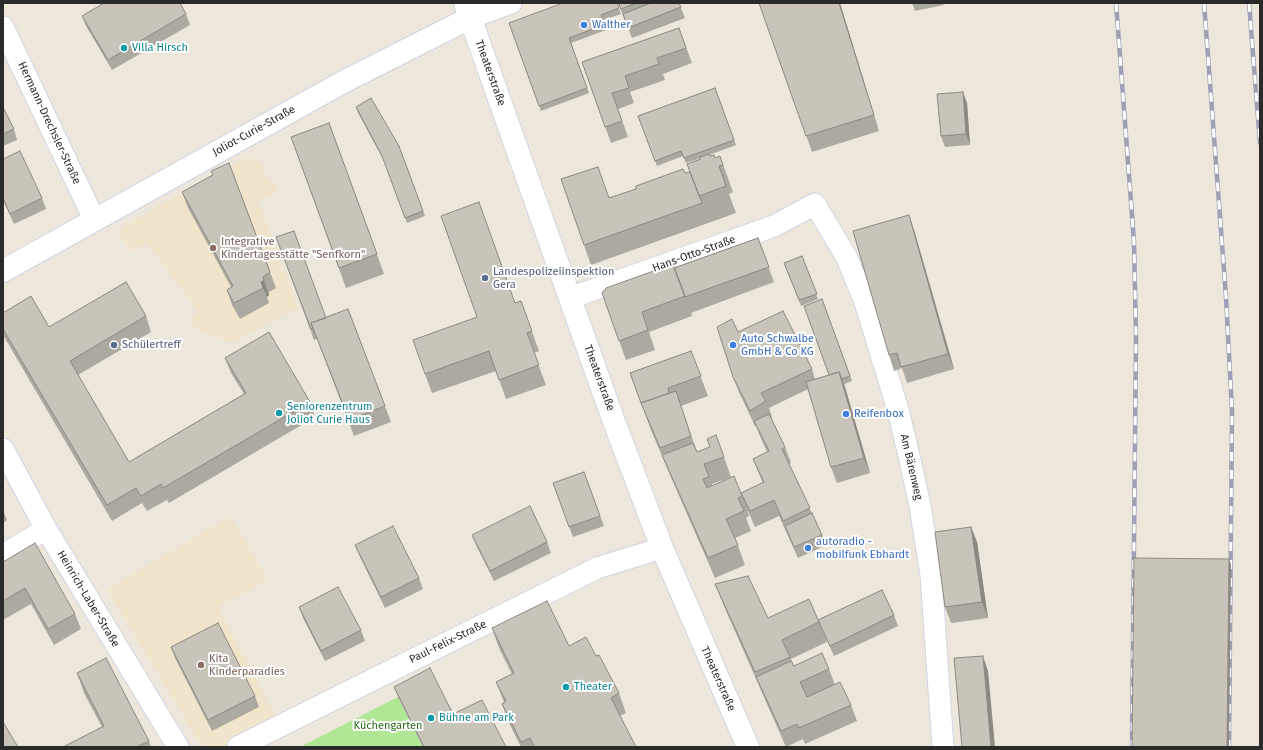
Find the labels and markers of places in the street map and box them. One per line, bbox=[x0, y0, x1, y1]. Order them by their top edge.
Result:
place label: Walther bbox=[592, 18, 631, 32]
marker: Walther bbox=[579, 20, 589, 30]
place label: Villa Hirsch bbox=[132, 41, 188, 55]
marker: Villa Hirsch bbox=[119, 43, 129, 53]
place label: Integrative Kindertagesstätte "Senfkorn" bbox=[221, 235, 365, 261]
marker: Integrative Kindertagesstätte "Senfkorn" bbox=[208, 243, 218, 253]
place label: Landespolizeiinspektion Gera bbox=[493, 265, 614, 291]
marker: Landespolizeiinspektion Gera bbox=[480, 273, 490, 283]
place label: Auto Schwalbe GmbH & Co KG bbox=[741, 332, 814, 358]
place label: Schülertreff bbox=[122, 338, 181, 352]
marker: Schülertreff bbox=[109, 340, 119, 350]
marker: Auto Schwalbe GmbH & Co KG bbox=[728, 340, 738, 350]
place label: Seniorenzentrum Joliot Curie Haus bbox=[287, 400, 373, 426]
place label: Reifenbox bbox=[854, 407, 904, 421]
marker: Seniorenzentrum Joliot Curie Haus bbox=[274, 408, 284, 418]
marker: Reifenbox bbox=[841, 409, 851, 419]
place label: autoradio - mobilfunk Ebhardt bbox=[816, 535, 909, 561]
marker: autoradio - mobilfunk Ebhardt bbox=[803, 543, 813, 553]
place label: Kita Kinderparadies bbox=[209, 652, 285, 678]
marker: Kita Kinderparadies bbox=[196, 660, 206, 670]
place label: Theater bbox=[574, 680, 612, 694]
marker: Theater bbox=[561, 682, 571, 692]
place label: Bühne am Park bbox=[439, 711, 514, 725]
marker: Bühne am Park bbox=[426, 713, 436, 723]

